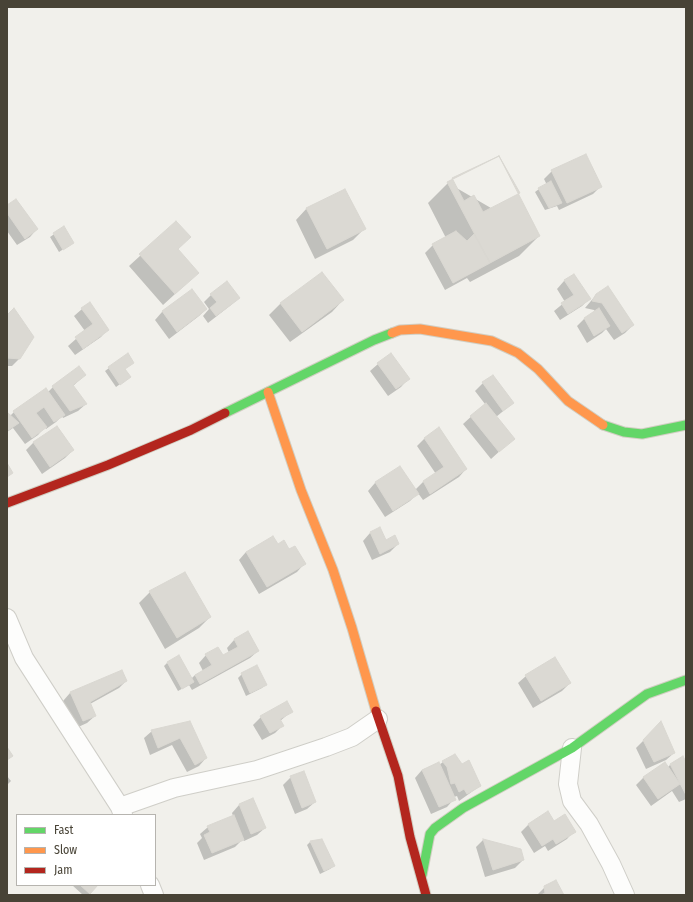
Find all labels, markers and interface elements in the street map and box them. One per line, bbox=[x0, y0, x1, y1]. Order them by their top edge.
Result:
legend bbox=[16, 814, 156, 886]
text: Fast bbox=[54, 823, 73, 837]
text: Slow bbox=[54, 843, 77, 857]
text: Jam bbox=[54, 863, 72, 877]

